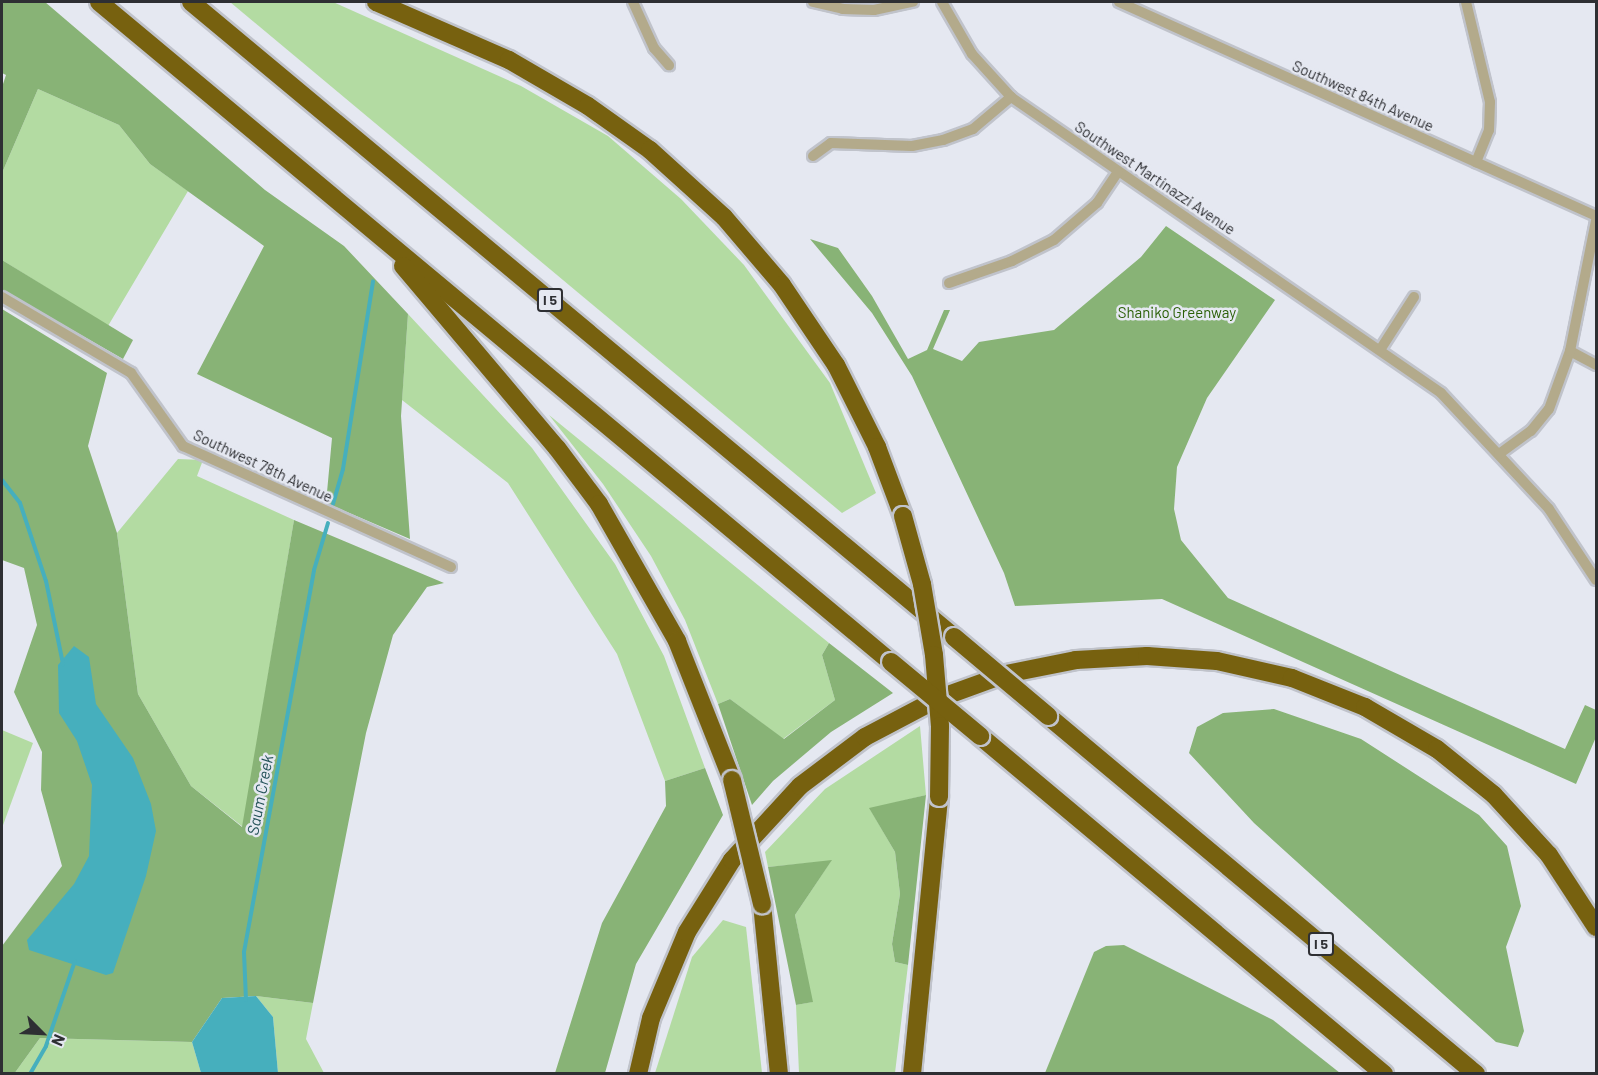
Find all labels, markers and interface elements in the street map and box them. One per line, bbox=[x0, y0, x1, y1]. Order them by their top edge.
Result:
street label: Southwest 84th Avenue bbox=[1290, 57, 1436, 135]
street label: Southwest Martinazzi Avenue bbox=[1071, 118, 1239, 238]
road number: I 5 bbox=[536, 289, 564, 311]
park label: Shaniko Greenway bbox=[1118, 304, 1236, 322]
street label: Southwest 78th Avenue bbox=[191, 426, 335, 506]
water label: Saum Creek bbox=[243, 753, 277, 837]
road number: I 5 bbox=[1308, 933, 1334, 955]
north arrow bbox=[12, 1003, 72, 1063]
text: N bbox=[48, 1032, 70, 1049]

